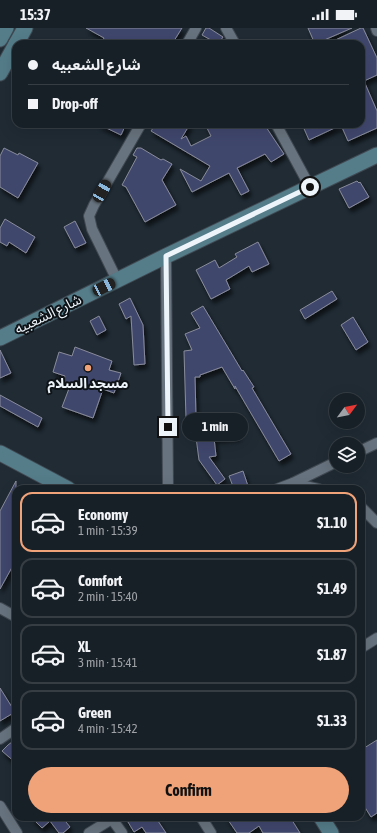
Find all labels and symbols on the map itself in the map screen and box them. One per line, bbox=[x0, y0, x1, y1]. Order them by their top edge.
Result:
car bbox=[91, 178, 113, 204]
route start bbox=[301, 178, 319, 196]
car bbox=[91, 276, 117, 298]
street label: شارع الشعبيه bbox=[12, 291, 85, 340]
marker: مسجد السلام bbox=[83, 363, 93, 373]
place label: مسجد السلام bbox=[48, 375, 128, 394]
north arrow bbox=[329, 393, 365, 429]
callout: 1 min bbox=[182, 413, 248, 441]
route end bbox=[159, 418, 177, 436]

